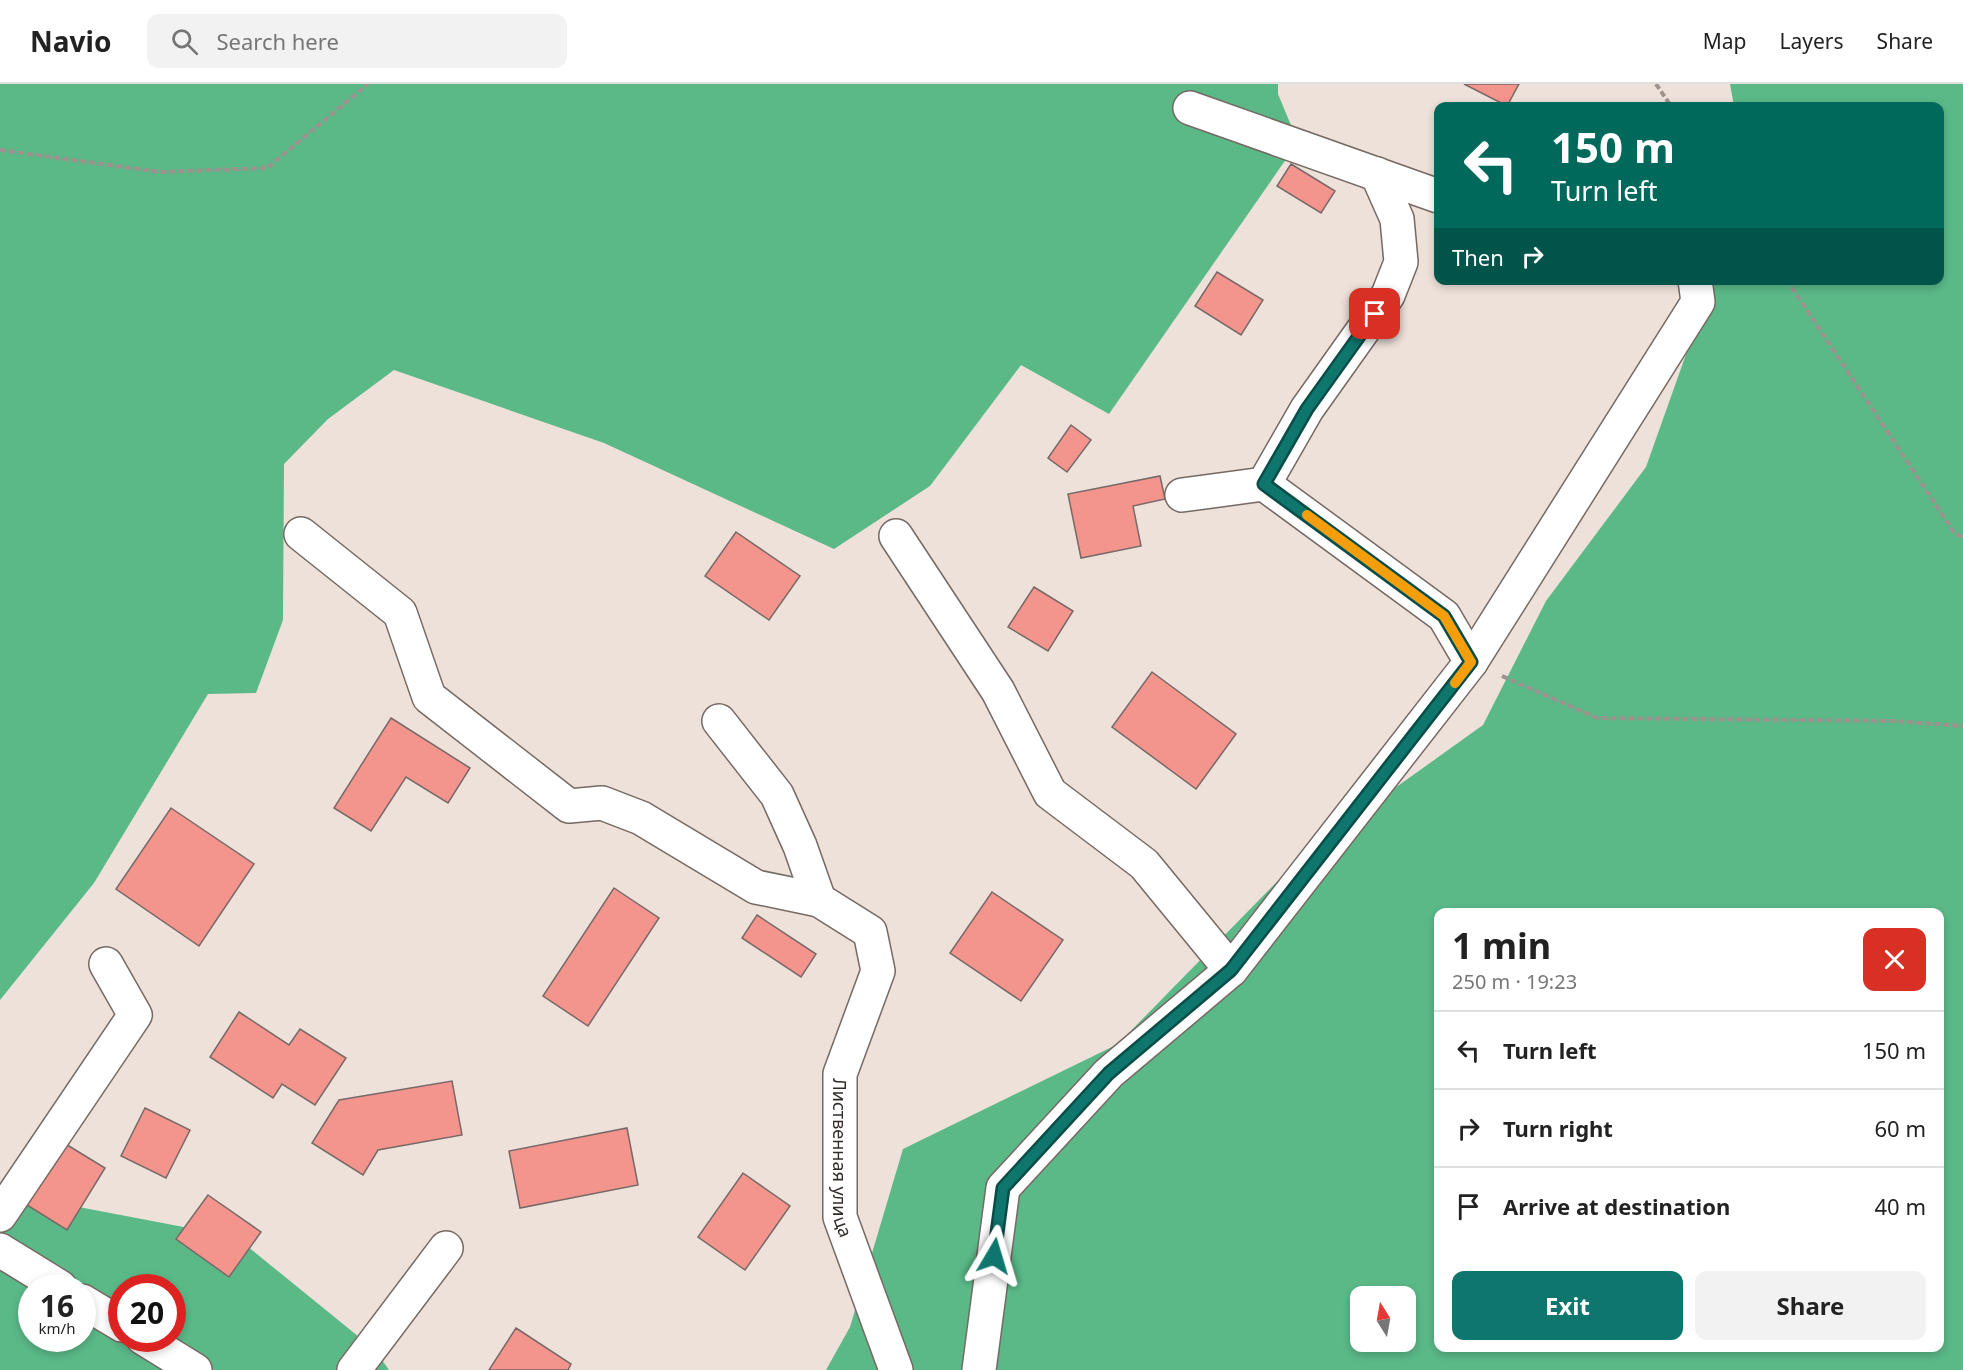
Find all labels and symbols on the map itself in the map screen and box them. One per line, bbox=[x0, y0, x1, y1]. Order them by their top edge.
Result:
pin bbox=[1349, 288, 1400, 339]
street label: Лиственная улица bbox=[828, 1078, 858, 1240]
position arrow bbox=[962, 1224, 1026, 1288]
speed limit sign: 20 bbox=[108, 1274, 186, 1352]
north arrow bbox=[1350, 1286, 1416, 1352]

